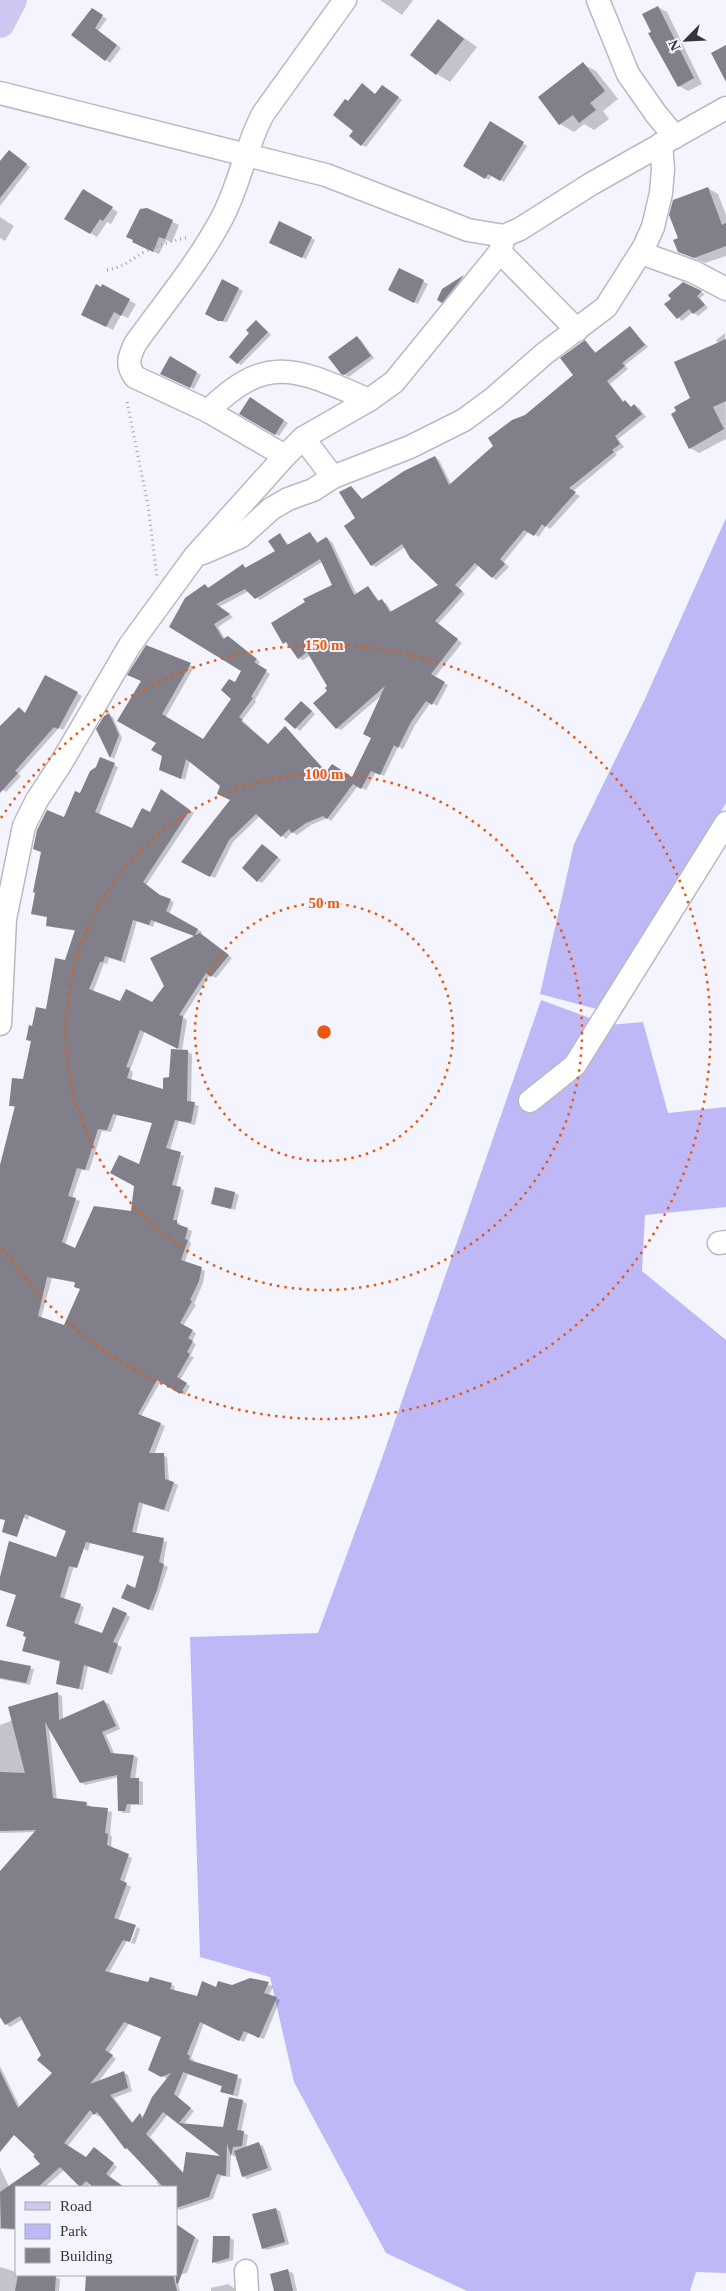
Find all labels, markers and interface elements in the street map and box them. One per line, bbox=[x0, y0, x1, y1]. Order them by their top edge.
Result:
north arrow bbox=[661, 15, 711, 65]
text: N bbox=[666, 37, 683, 53]
text: 150 m bbox=[305, 637, 344, 653]
text: 100 m bbox=[305, 766, 344, 782]
text: 50 m bbox=[308, 895, 340, 911]
centre of rings bbox=[315, 1023, 333, 1041]
legend bbox=[15, 2186, 178, 2276]
text: Road bbox=[60, 2198, 92, 2214]
text: Park bbox=[60, 2223, 88, 2239]
text: Building bbox=[60, 2248, 113, 2264]

